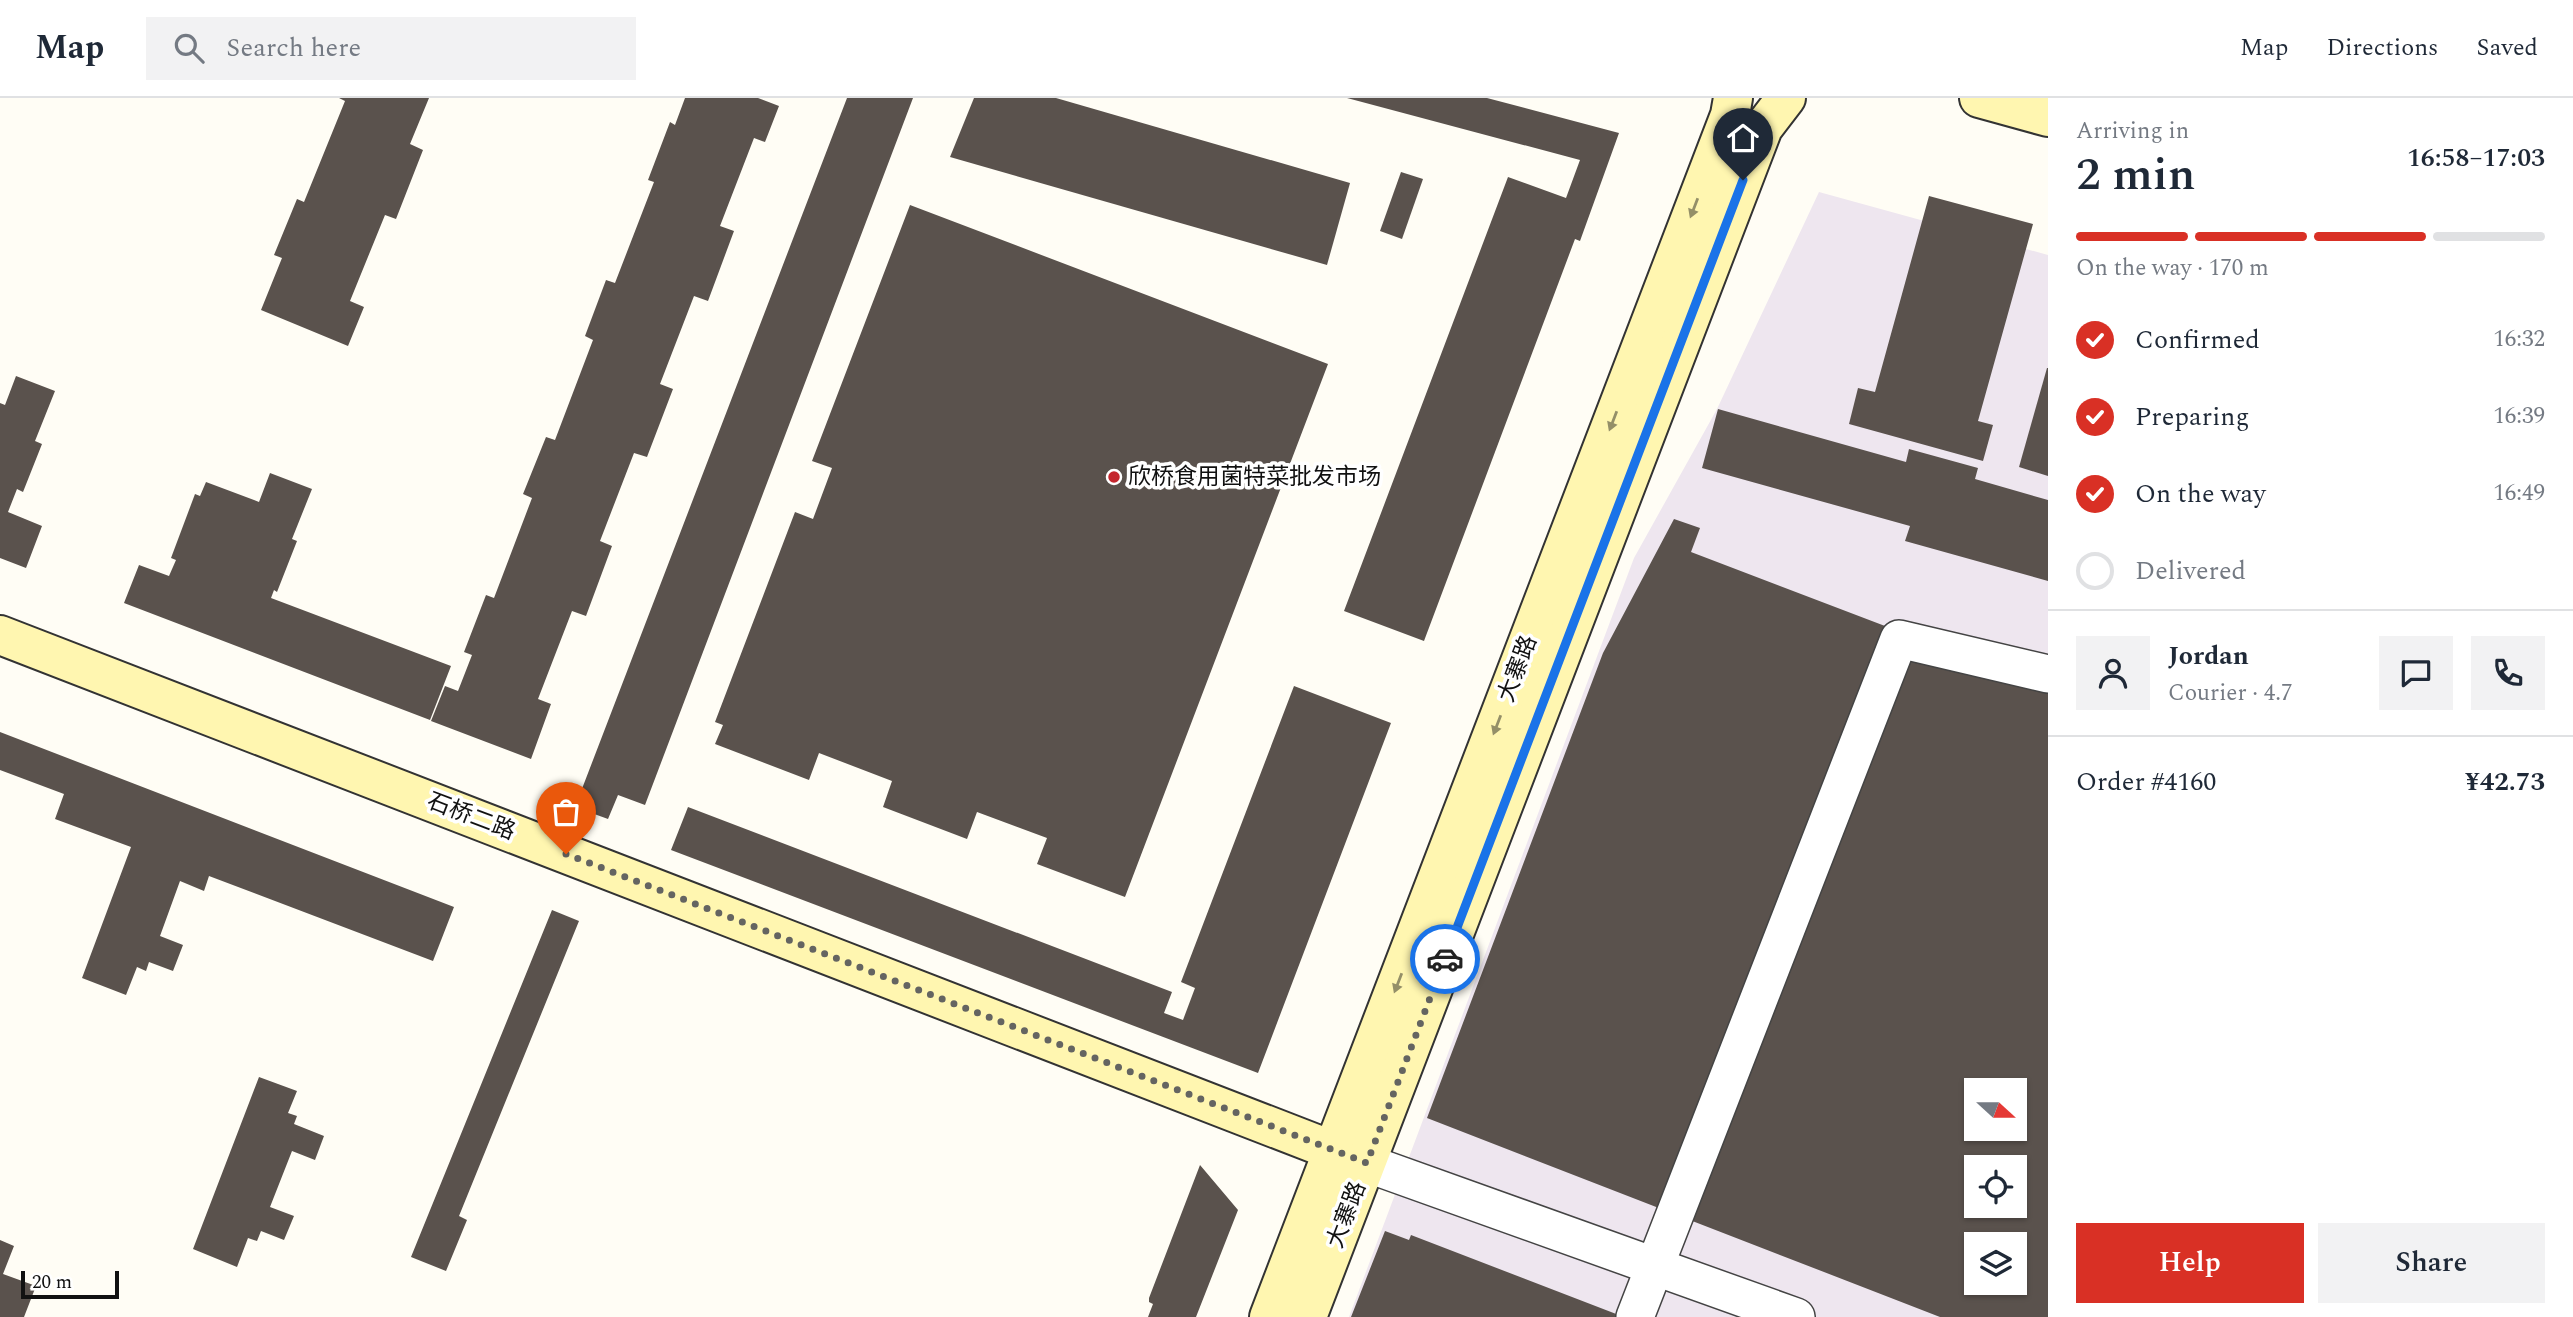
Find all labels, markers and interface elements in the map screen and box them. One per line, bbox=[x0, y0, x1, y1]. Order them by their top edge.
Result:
search box bbox=[146, 17, 636, 80]
text: Map bbox=[35, 23, 104, 73]
text: Search here bbox=[226, 28, 361, 68]
icon: search bbox=[170, 29, 208, 67]
text: Map bbox=[2240, 30, 2288, 66]
text: Directions bbox=[2326, 30, 2438, 66]
text: Saved bbox=[2476, 30, 2538, 66]
pin bbox=[1713, 108, 1773, 180]
text: Arriving in bbox=[2076, 114, 2189, 149]
icon: home bbox=[1724, 119, 1762, 157]
text: 16:58–17:03 bbox=[2407, 138, 2545, 178]
text: 2 min bbox=[2076, 140, 2195, 210]
one-way arrow bbox=[1689, 198, 1700, 219]
text: On the way · 170 m bbox=[2076, 251, 2269, 286]
text: Confirmed bbox=[2135, 320, 2260, 360]
icon: check bbox=[2076, 321, 2114, 359]
text: 16:32 bbox=[2493, 322, 2545, 357]
text: Preparing bbox=[2135, 397, 2249, 437]
icon: check bbox=[2076, 398, 2114, 436]
text: 16:39 bbox=[2493, 399, 2545, 434]
one-way arrow bbox=[1607, 411, 1618, 432]
place label: 欣桥食用菌特菜批发市场 bbox=[1128, 460, 1381, 495]
marker: 欣桥食用菌特菜批发市场 bbox=[1106, 469, 1122, 485]
text: On the way bbox=[2135, 474, 2266, 514]
icon: check bbox=[2076, 475, 2114, 513]
text: 16:49 bbox=[2493, 476, 2545, 511]
text: Delivered bbox=[2135, 551, 2246, 591]
street label: 大寨路 bbox=[1489, 631, 1547, 707]
button: person bbox=[2076, 636, 2150, 710]
text: Jordan bbox=[2168, 636, 2249, 676]
button: chat bbox=[2379, 636, 2453, 710]
button: phone bbox=[2471, 636, 2545, 710]
text: Courier · 4.7 bbox=[2168, 676, 2293, 711]
one-way arrow bbox=[1491, 715, 1502, 736]
text: Order #4160 bbox=[2076, 762, 2216, 802]
text: ¥42.73 bbox=[2465, 762, 2545, 802]
pin bbox=[536, 782, 596, 854]
street label: 石桥二路 bbox=[422, 784, 520, 850]
icon: bag bbox=[547, 793, 585, 831]
courier bbox=[1410, 924, 1480, 994]
icon: car bbox=[1426, 940, 1464, 978]
one-way arrow bbox=[1392, 973, 1403, 994]
north arrow bbox=[1964, 1078, 2026, 1141]
map controls bbox=[1964, 1078, 2027, 1295]
button: locate bbox=[1964, 1155, 2027, 1218]
street label: 大寨路 bbox=[1318, 1177, 1376, 1253]
button: Help bbox=[2076, 1223, 2304, 1303]
button: Share bbox=[2318, 1223, 2545, 1303]
button: layers bbox=[1964, 1232, 2027, 1295]
scale bar bbox=[21, 1268, 119, 1300]
text: 20 m bbox=[32, 1268, 72, 1297]

